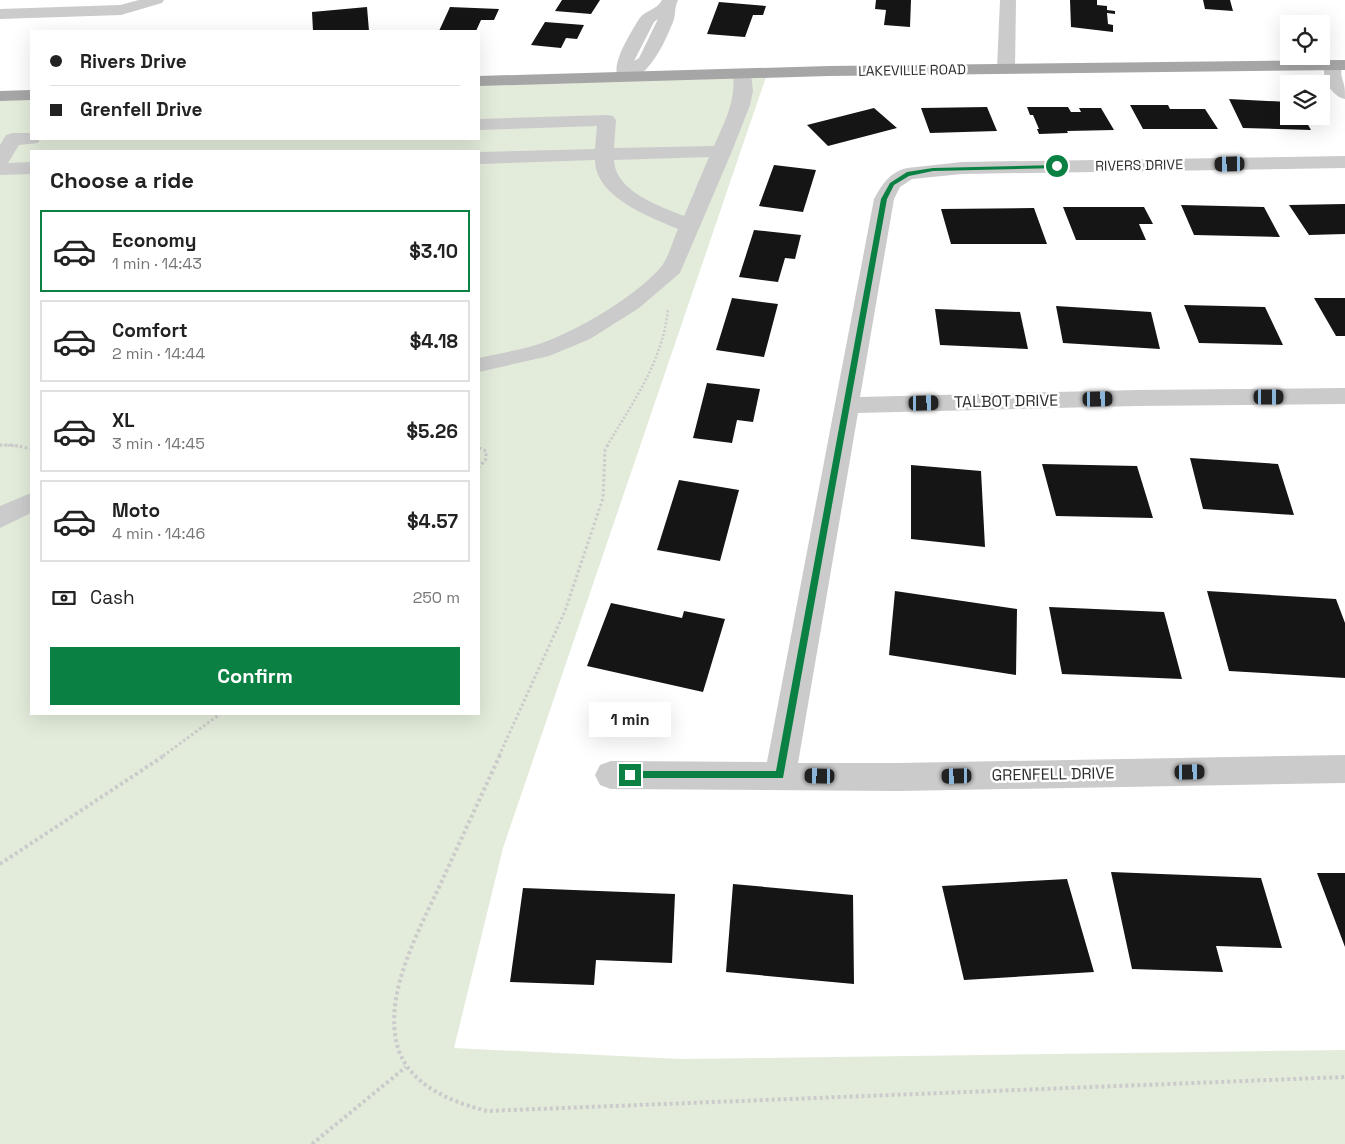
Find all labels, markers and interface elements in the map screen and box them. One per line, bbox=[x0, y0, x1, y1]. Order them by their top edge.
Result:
map controls bbox=[1280, 15, 1330, 125]
button: locate bbox=[1280, 15, 1330, 65]
text: Rivers Drive bbox=[80, 49, 187, 74]
street label: LAKEVILLE ROAD bbox=[858, 60, 966, 80]
button: layers bbox=[1280, 75, 1330, 125]
text: Grenfell Drive bbox=[80, 97, 202, 122]
route start bbox=[1046, 155, 1068, 177]
street label: RIVERS DRIVE bbox=[1095, 155, 1183, 175]
car bbox=[1214, 156, 1245, 172]
text: Choose a ride bbox=[50, 166, 194, 194]
text: Economy bbox=[112, 228, 196, 253]
icon: car bbox=[52, 229, 97, 274]
text: $3.10 bbox=[409, 239, 458, 264]
text: 1 min · 14:43 bbox=[112, 253, 202, 274]
text: Comfort bbox=[112, 318, 188, 343]
icon: car bbox=[52, 319, 97, 364]
text: $4.18 bbox=[410, 329, 458, 354]
text: 2 min · 14:44 bbox=[112, 343, 205, 364]
street label: TALBOT DRIVE bbox=[954, 390, 1058, 412]
car bbox=[1254, 390, 1284, 405]
car bbox=[1082, 391, 1113, 407]
car bbox=[908, 395, 939, 411]
text: XL bbox=[112, 408, 135, 433]
icon: car bbox=[52, 409, 97, 454]
text: $5.26 bbox=[406, 419, 458, 444]
text: 3 min · 14:45 bbox=[112, 433, 205, 454]
text: Moto bbox=[112, 498, 160, 523]
icon: car bbox=[52, 499, 97, 544]
text: $4.57 bbox=[407, 509, 458, 534]
text: 4 min · 14:46 bbox=[112, 523, 205, 544]
icon: cash bbox=[50, 584, 78, 612]
text: Cash bbox=[90, 585, 135, 610]
text: 250 m bbox=[413, 587, 460, 608]
button: Confirm bbox=[50, 647, 460, 705]
callout: 1 min bbox=[589, 702, 671, 738]
text: 1 min bbox=[610, 709, 650, 730]
street label: GRENFELL DRIVE bbox=[992, 762, 1114, 786]
route end bbox=[619, 764, 641, 786]
car bbox=[1174, 764, 1205, 780]
car bbox=[804, 768, 835, 784]
car bbox=[941, 768, 972, 784]

